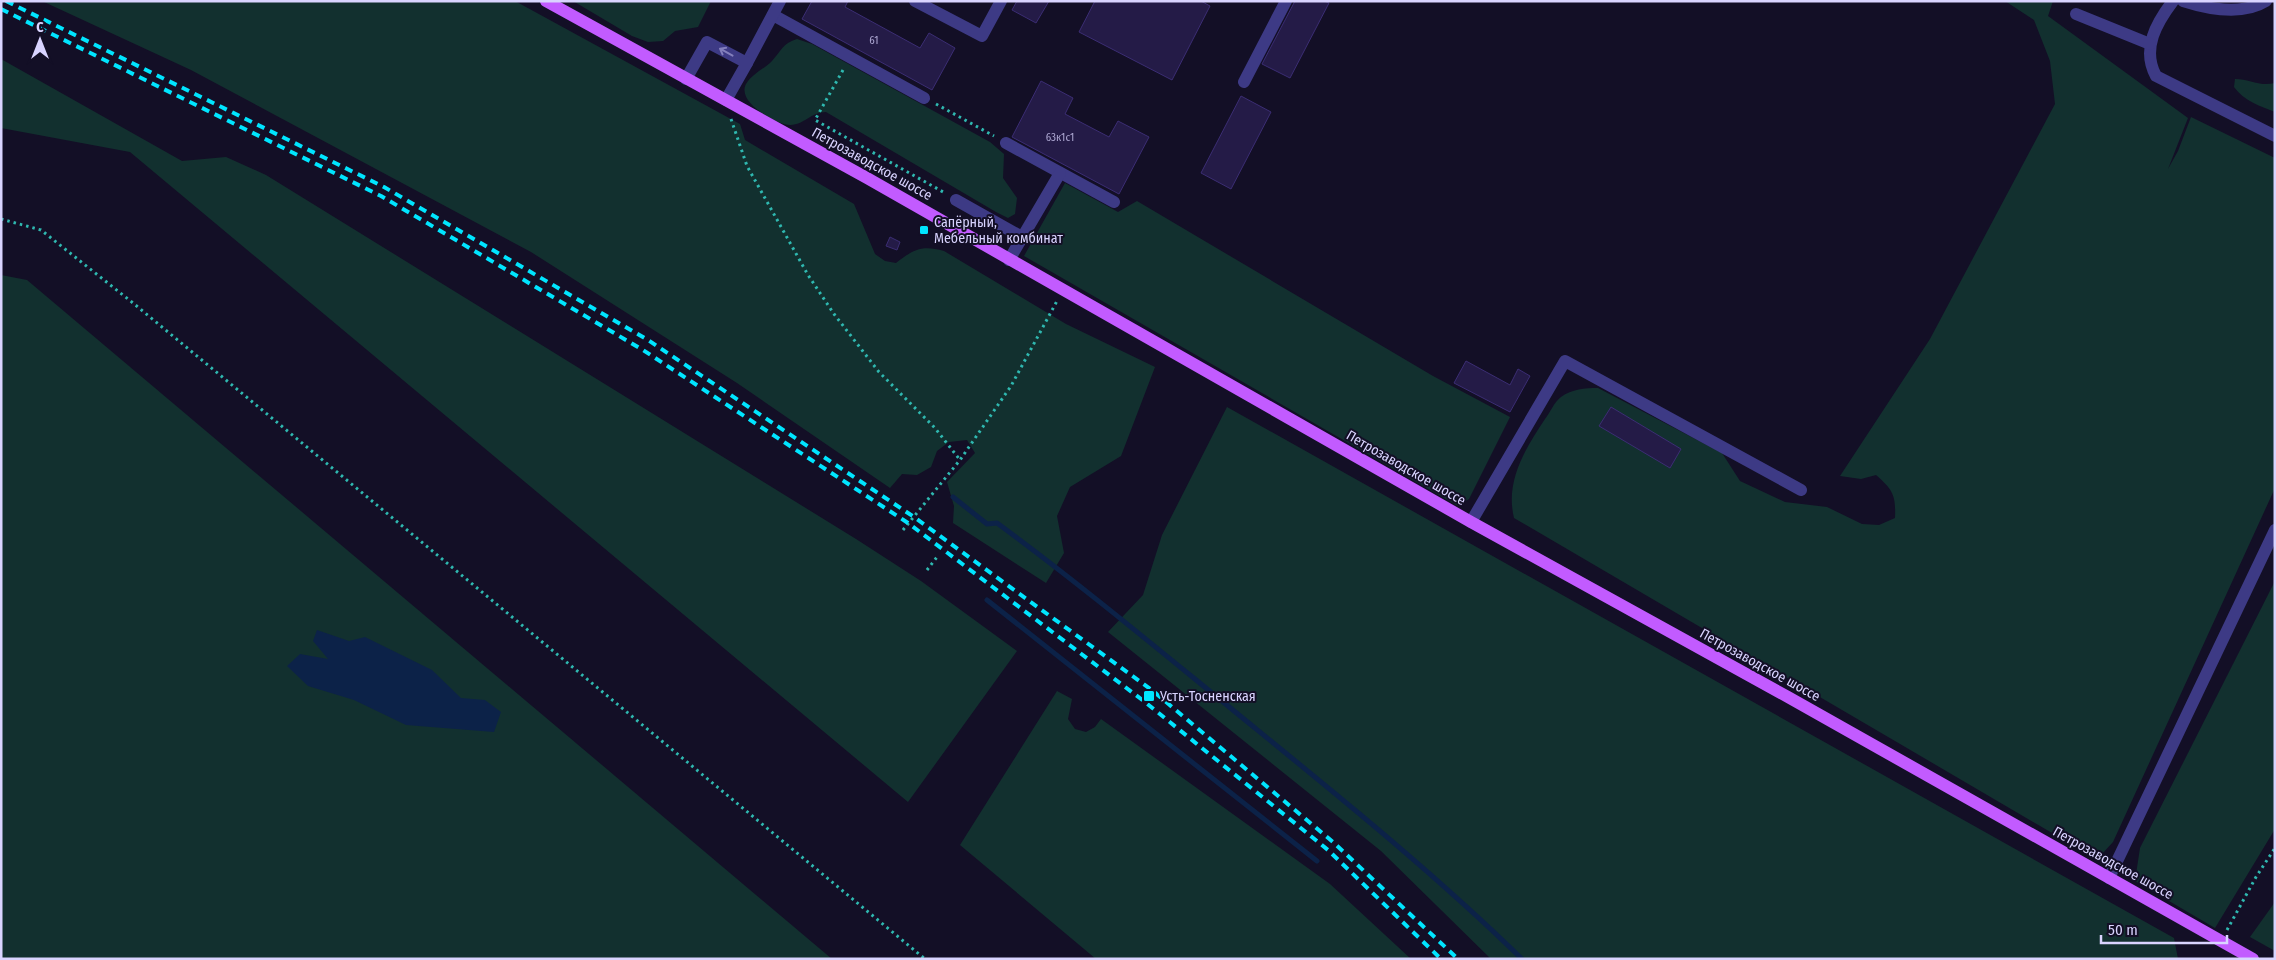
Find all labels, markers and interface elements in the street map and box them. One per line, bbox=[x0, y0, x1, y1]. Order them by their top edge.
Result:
north arrow bbox=[15, 15, 65, 65]
text: С bbox=[36, 19, 44, 36]
house number: 61 bbox=[869, 34, 879, 47]
one-way arrow bbox=[718, 47, 733, 57]
street label: Петрозаводское шоссе bbox=[809, 124, 935, 204]
house number: 63к1с1 bbox=[1046, 131, 1074, 144]
place label: Сапёрный, Мебельный комбинат bbox=[934, 214, 1063, 247]
marker: Сапёрный, Мебельный комбинат bbox=[918, 224, 930, 236]
street label: Петрозаводское шоссе bbox=[1343, 427, 1469, 509]
street label: Петрозаводское шоссе bbox=[1697, 625, 1823, 705]
place label: Усть-Тосненская bbox=[1159, 688, 1256, 705]
marker: Усть-Тосненская bbox=[1142, 689, 1156, 703]
street label: Петрозаводское шоссе bbox=[2050, 823, 2176, 903]
scale bar bbox=[2101, 912, 2227, 944]
text: 50 m bbox=[2108, 921, 2138, 939]

